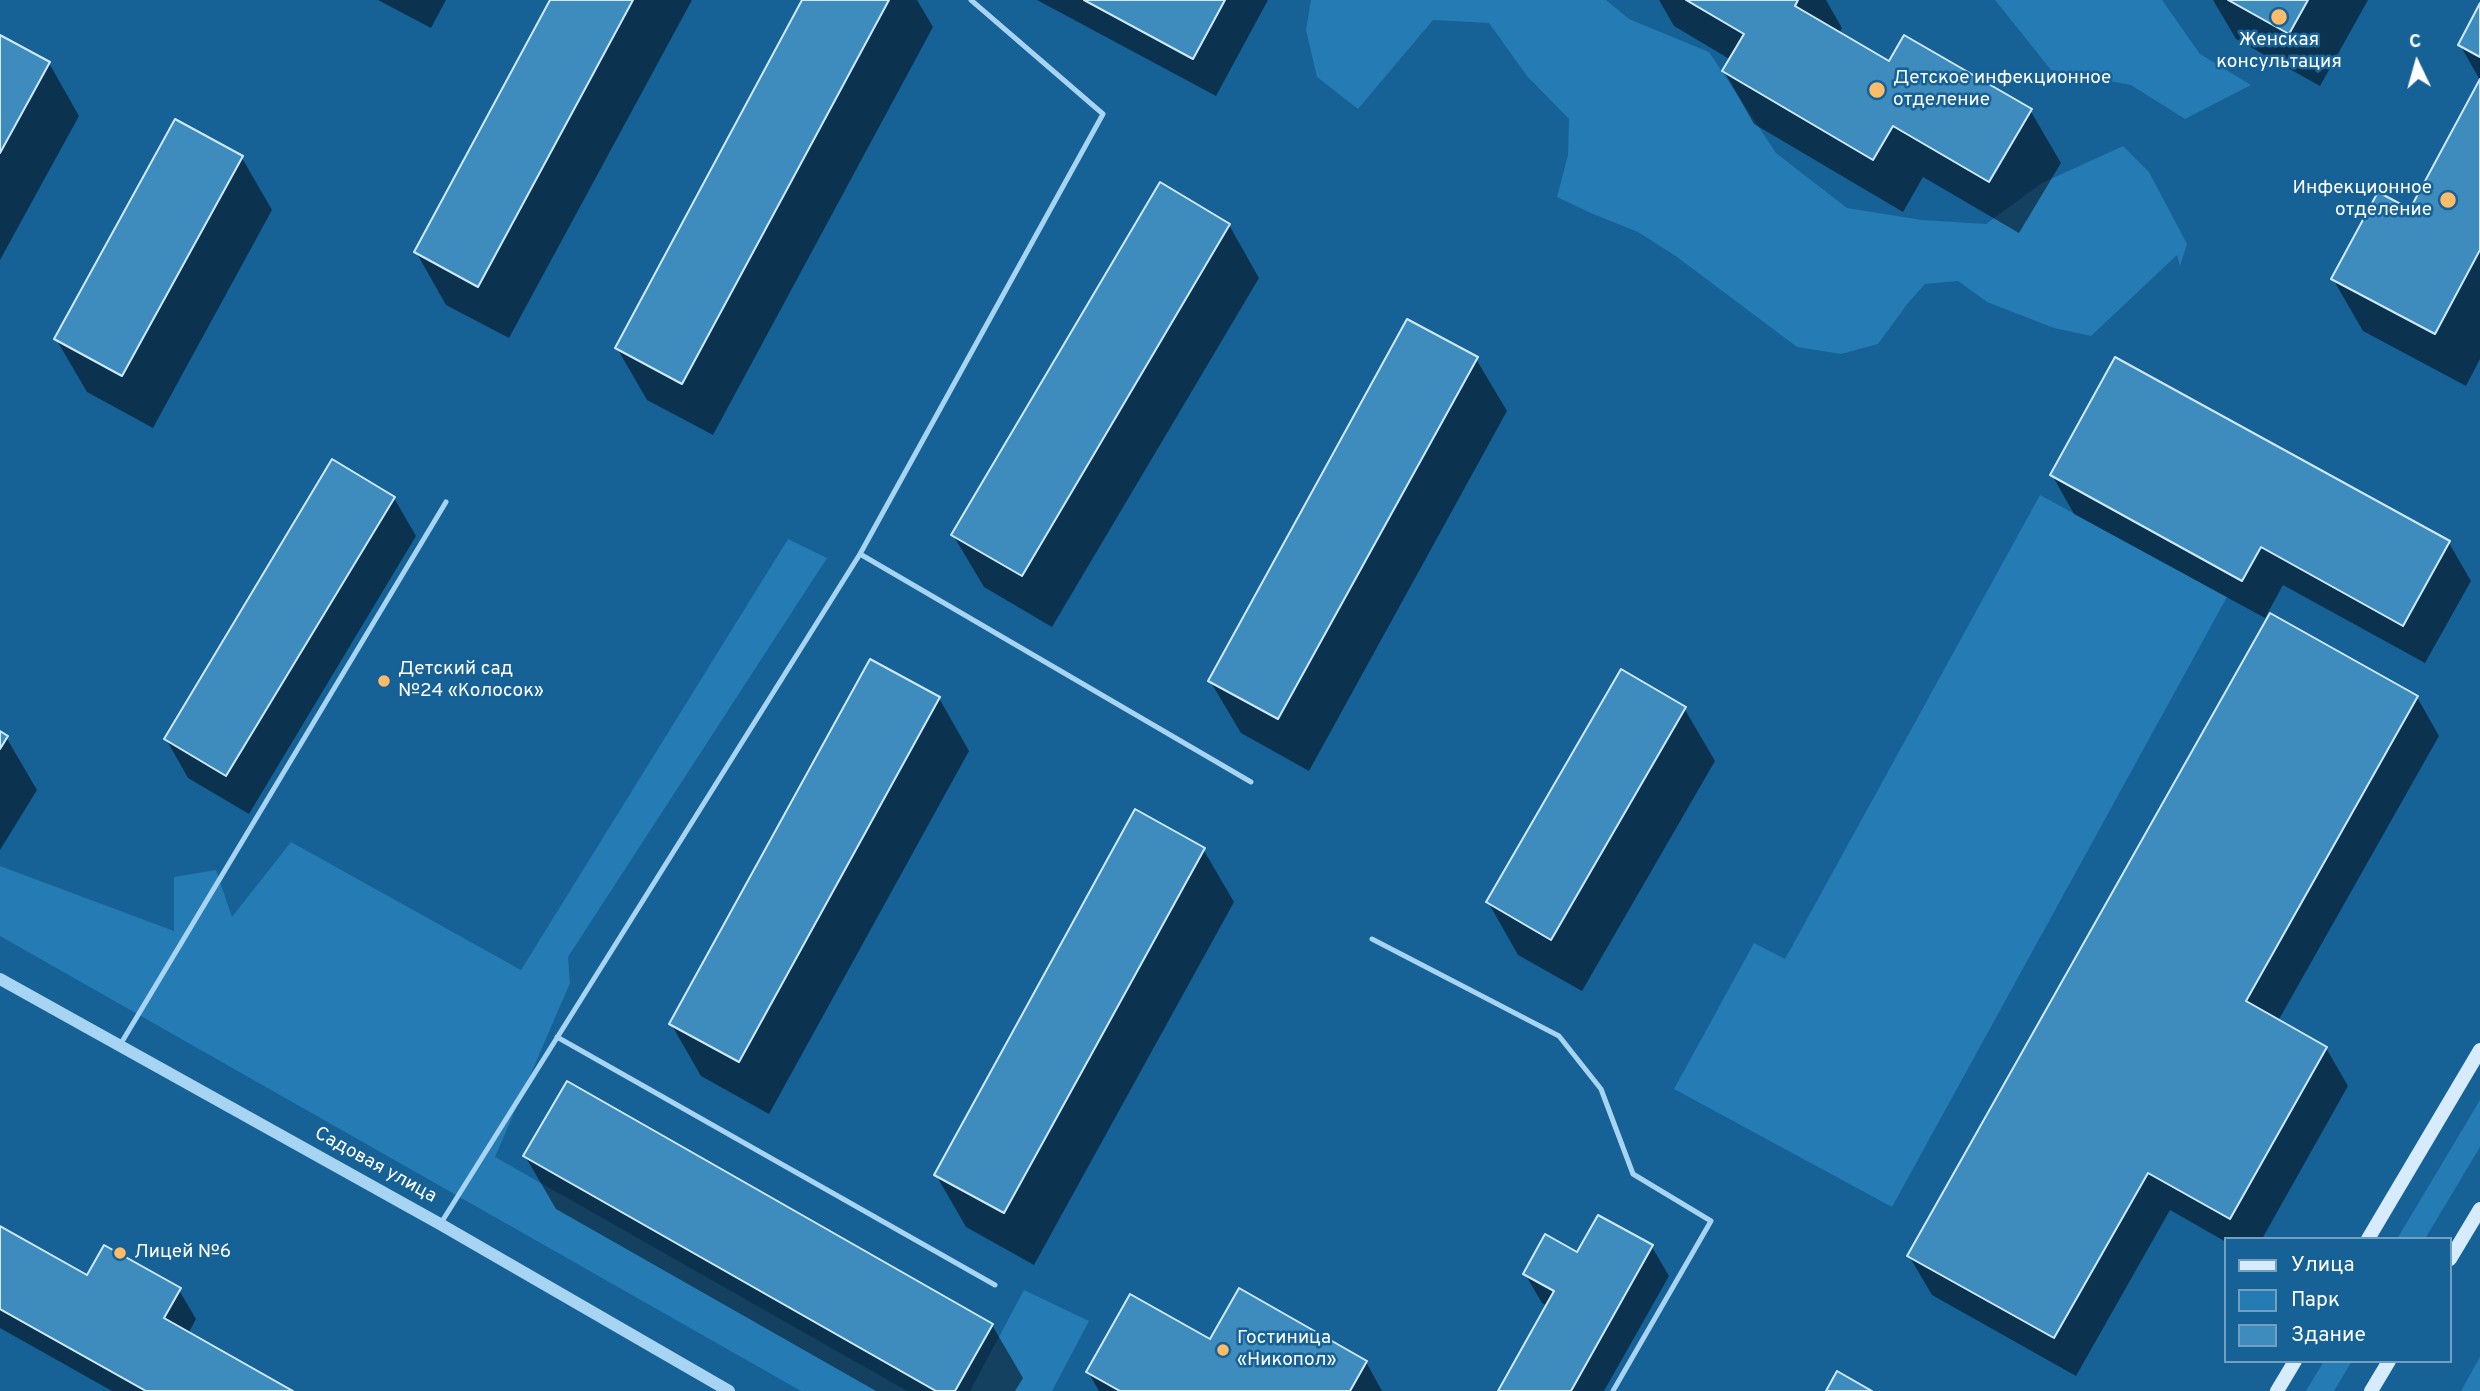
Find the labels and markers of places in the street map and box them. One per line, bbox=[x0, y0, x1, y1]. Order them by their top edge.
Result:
marker: Женская консультация bbox=[2269, 7, 2289, 27]
place label: Женская консультация bbox=[2216, 30, 2342, 74]
place label: Детское инфекционное отделение bbox=[1893, 68, 2111, 112]
marker: Детское инфекционное отделение bbox=[1867, 80, 1887, 100]
place label: Инфекционное отделение bbox=[2293, 178, 2432, 222]
marker: Инфекционное отделение bbox=[2438, 190, 2458, 210]
place label: Детский сад №24 «Колосок» bbox=[398, 659, 544, 703]
marker: Детский сад №24 «Колосок» bbox=[376, 673, 392, 689]
place label: Лицей №6 bbox=[134, 1242, 231, 1264]
marker: Лицей №6 bbox=[112, 1245, 128, 1261]
place label: Гостиница «Никопол» bbox=[1237, 1328, 1336, 1372]
marker: Гостиница «Никопол» bbox=[1215, 1342, 1231, 1358]

